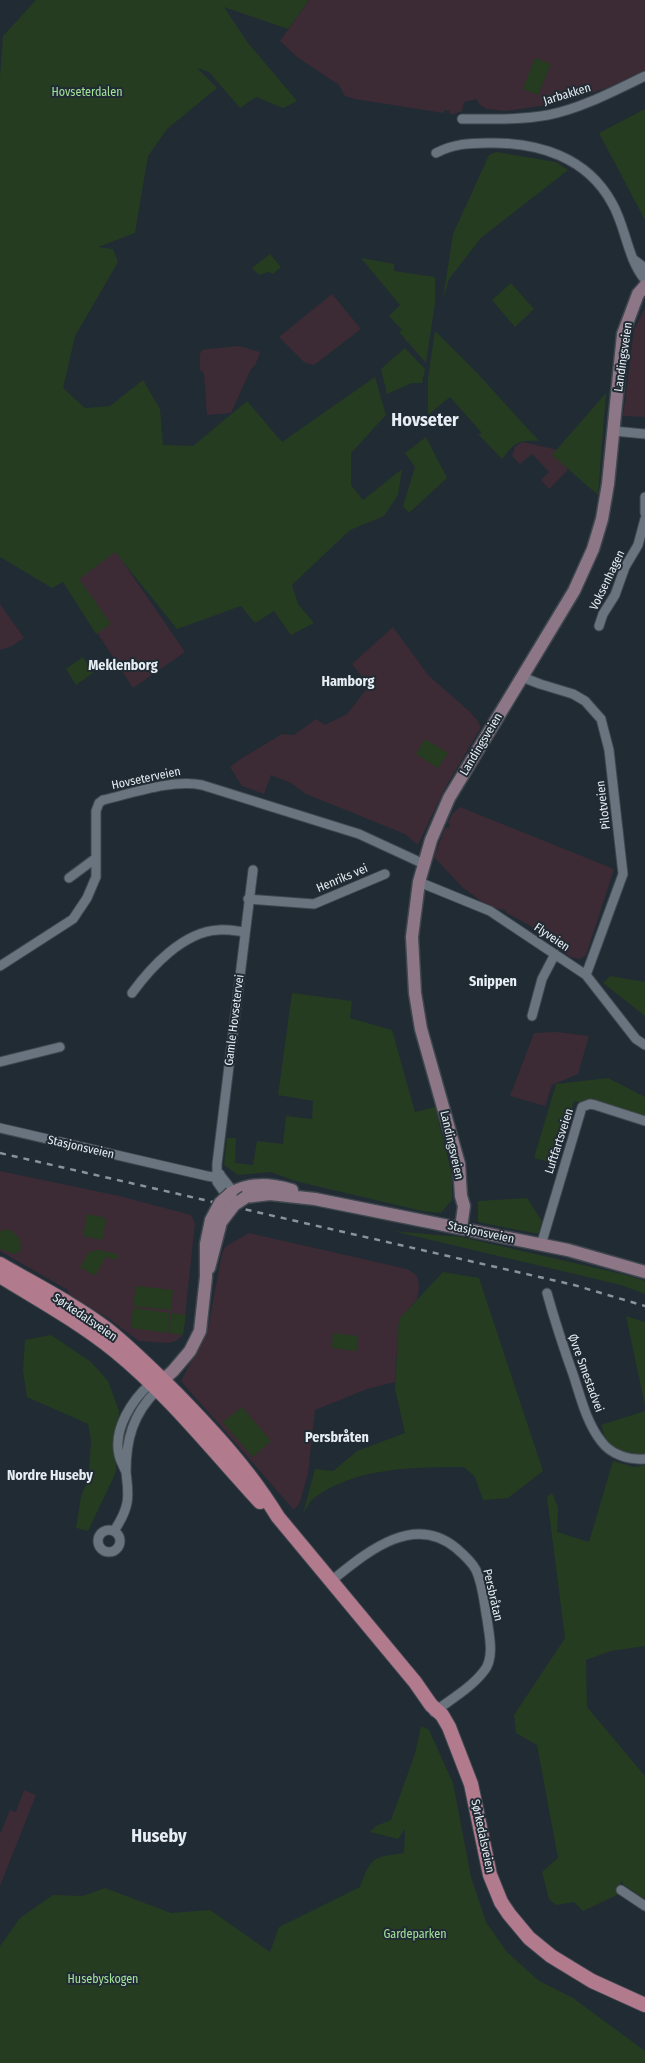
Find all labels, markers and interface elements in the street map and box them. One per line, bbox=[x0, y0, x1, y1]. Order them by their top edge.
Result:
street label: Jarbakken bbox=[542, 80, 592, 108]
park label: Hovseterdalen bbox=[52, 85, 122, 99]
street label: Landingsveien bbox=[611, 321, 635, 393]
district label: Hovseter bbox=[391, 409, 459, 431]
street label: Voksenhagen bbox=[587, 548, 627, 612]
district label: Meklenborg bbox=[88, 657, 158, 674]
district label: Hamborg bbox=[321, 673, 375, 690]
street label: Landingsveien bbox=[457, 710, 505, 778]
street label: Hovseterveien bbox=[110, 764, 182, 792]
street label: Pilotveien bbox=[593, 780, 613, 830]
street label: Henriks vei bbox=[314, 861, 370, 895]
street label: Flyveien bbox=[531, 920, 573, 954]
district label: Snippen bbox=[469, 973, 517, 990]
street label: Gamle Hovsetervei bbox=[221, 974, 247, 1066]
street label: Luftfartsveien bbox=[542, 1107, 576, 1175]
street label: Landingsveien bbox=[437, 1109, 467, 1181]
street label: Stasjonsveien bbox=[46, 1133, 116, 1161]
street label: Stasjonsveien bbox=[446, 1218, 516, 1246]
street label: Sørkedalsveien bbox=[50, 1290, 120, 1344]
street label: Øvre Smestadvei bbox=[565, 1332, 607, 1414]
district label: Persbråten bbox=[305, 1429, 369, 1446]
district label: Nordre Huseby bbox=[7, 1467, 93, 1484]
street label: Persbråtan bbox=[480, 1568, 506, 1622]
street label: Sørkedalsveien bbox=[468, 1798, 498, 1874]
district label: Huseby bbox=[131, 1825, 187, 1847]
park label: Gardeparken bbox=[383, 1927, 447, 1941]
park label: Husebyskogen bbox=[68, 1972, 138, 1986]

